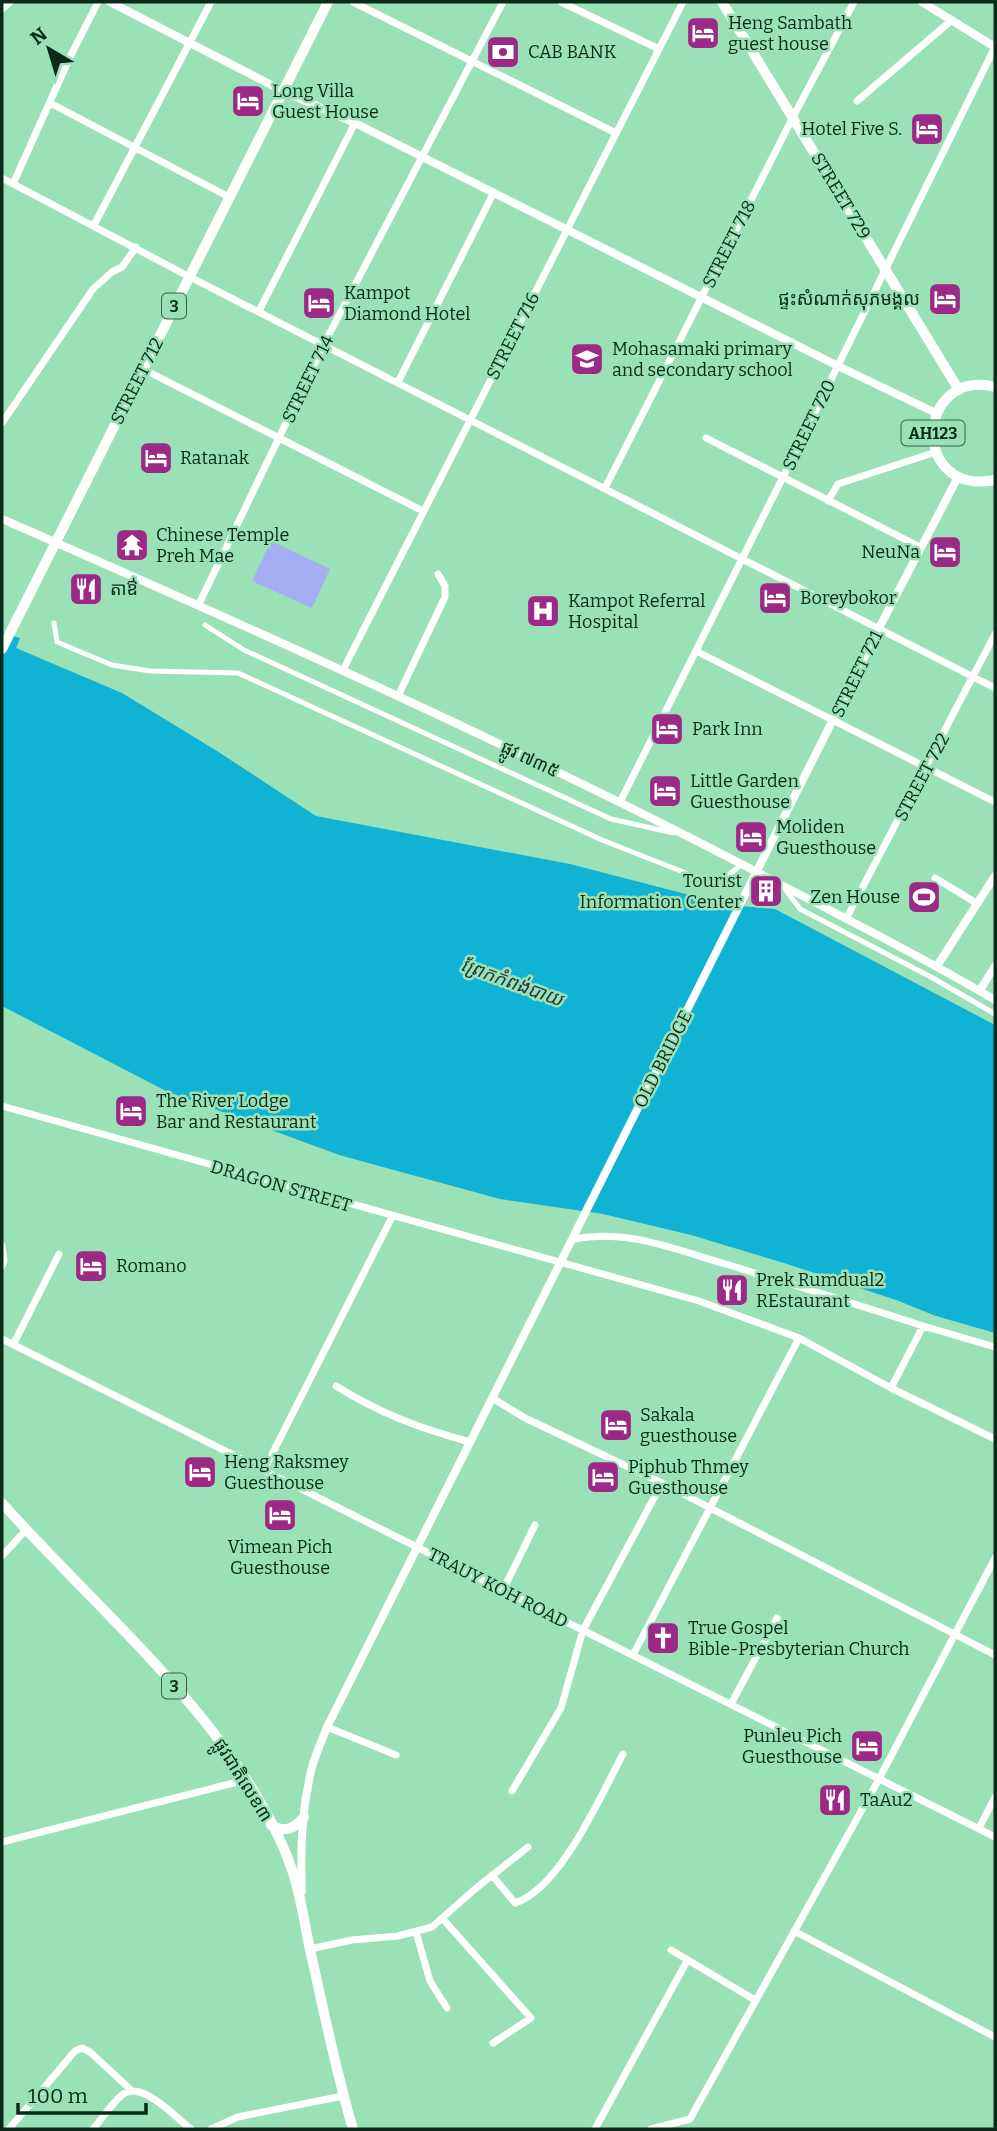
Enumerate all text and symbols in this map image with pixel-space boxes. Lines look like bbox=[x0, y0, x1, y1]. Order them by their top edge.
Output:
place label: Heng Sambath guest house bbox=[728, 12, 852, 55]
north arrow bbox=[14, 14, 84, 84]
hotel icon: Heng Sambath guest house bbox=[684, 14, 722, 52]
text: N bbox=[26, 22, 52, 50]
bank icon: CAB BANK bbox=[484, 33, 522, 71]
place label: CAB BANK bbox=[528, 41, 617, 63]
place label: Long Villa Guest House bbox=[272, 80, 379, 123]
hotel icon: Long Villa Guest House bbox=[229, 82, 267, 120]
hotel icon: Hotel Five S. bbox=[908, 110, 946, 148]
place label: Hotel Five S. bbox=[801, 118, 902, 140]
street label: STREET 729 bbox=[807, 149, 875, 243]
street label: STREET 718 bbox=[698, 197, 760, 291]
hotel icon: ផ្ទះសំណាក់សុភមង្គល bbox=[926, 280, 964, 318]
place label: Kampot Diamond Hotel bbox=[344, 282, 470, 325]
hotel icon: Kampot Diamond Hotel bbox=[300, 284, 338, 322]
place label: ផ្ទះសំណាក់សុភមង្គល bbox=[778, 288, 920, 311]
street label: STREET 716 bbox=[482, 289, 544, 383]
road number: 3 bbox=[162, 294, 186, 318]
street label: STREET 714 bbox=[277, 331, 339, 426]
street label: STREET 712 bbox=[106, 334, 168, 428]
place label: Mohasamaki primary and secondary school bbox=[612, 338, 793, 381]
school or university icon: Mohasamaki primary and secondary school bbox=[568, 340, 606, 378]
street label: STREET 720 bbox=[778, 376, 840, 474]
road number: AH123 bbox=[902, 420, 964, 446]
hotel icon: Ratanak bbox=[137, 439, 175, 477]
place label: Ratanak bbox=[180, 447, 250, 469]
place label: Chinese Temple Preh Mae bbox=[156, 524, 289, 567]
temple icon: Chinese Temple Preh Mae bbox=[113, 526, 151, 564]
hotel icon: NeuNa bbox=[926, 533, 964, 571]
place label: NeuNa bbox=[861, 541, 920, 563]
restaurant icon: តាឳ bbox=[67, 570, 105, 608]
place label: តាឳ bbox=[110, 577, 138, 600]
hotel icon: Boreybokor bbox=[756, 579, 794, 617]
place label: Boreybokor bbox=[800, 587, 897, 609]
place label: Kampot Referral Hospital bbox=[568, 590, 706, 633]
hospital icon: Kampot Referral Hospital bbox=[524, 592, 562, 630]
street label: STREET 721 bbox=[827, 626, 888, 721]
hotel icon: Park Inn bbox=[648, 710, 686, 748]
place label: Park Inn bbox=[692, 718, 763, 740]
street label: STREET 722 bbox=[890, 729, 954, 825]
street label: ផ្លូវ ៧៣៥ bbox=[495, 736, 563, 787]
place label: Little Garden Guesthouse bbox=[690, 770, 799, 813]
hotel icon: Little Garden Guesthouse bbox=[646, 772, 684, 810]
place label: Moliden Guesthouse bbox=[776, 816, 876, 859]
hotel icon: Moliden Guesthouse bbox=[732, 818, 770, 856]
place label: Tourist Information Center bbox=[579, 870, 742, 913]
building icon: Tourist Information Center bbox=[747, 872, 785, 910]
sports icon: Zen House bbox=[905, 878, 943, 916]
place label: Zen House bbox=[810, 886, 900, 908]
water label: ព្រែកកំពង់បាយ bbox=[458, 953, 568, 1012]
street label: OLD BRIDGE bbox=[629, 1007, 697, 1111]
place label: The River Lodge Bar and Restaurant bbox=[156, 1090, 317, 1133]
hotel icon: The River Lodge Bar and Restaurant bbox=[112, 1092, 150, 1130]
street label: DRAGON STREET bbox=[208, 1155, 354, 1217]
hotel icon: Romano bbox=[72, 1247, 110, 1285]
place label: Romano bbox=[116, 1255, 187, 1277]
place label: Prek Rumdual2 REstaurant bbox=[756, 1269, 884, 1312]
restaurant icon: Prek Rumdual2 REstaurant bbox=[713, 1271, 751, 1309]
place label: Sakala guesthouse bbox=[640, 1404, 737, 1447]
hotel icon: Sakala guesthouse bbox=[597, 1406, 635, 1444]
place label: Heng Raksmey Guesthouse bbox=[224, 1451, 349, 1494]
hotel icon: Heng Raksmey Guesthouse bbox=[181, 1453, 219, 1491]
place label: Piphub Thmey Guesthouse bbox=[628, 1456, 749, 1499]
hotel icon: Piphub Thmey Guesthouse bbox=[584, 1458, 622, 1496]
hotel icon: Vimean Pich Guesthouse bbox=[261, 1496, 299, 1534]
place label: Vimean Pich Guesthouse bbox=[228, 1536, 332, 1579]
street label: TRAUY KOH ROAD bbox=[424, 1543, 572, 1633]
place label: True Gospel Bible-Presbyterian Church bbox=[688, 1617, 910, 1660]
church icon: True Gospel Bible-Presbyterian Church bbox=[644, 1619, 682, 1657]
road number: 3 bbox=[162, 1674, 186, 1698]
place label: Punleu Pich Guesthouse bbox=[742, 1725, 842, 1768]
hotel icon: Punleu Pich Guesthouse bbox=[848, 1727, 886, 1765]
street label: ផ្លូវជាតិលេខ៣ bbox=[204, 1734, 277, 1829]
restaurant icon: TaAu2 bbox=[816, 1781, 854, 1819]
place label: TaAu2 bbox=[860, 1789, 913, 1811]
scale bar bbox=[18, 2072, 145, 2116]
text: 100 m bbox=[28, 2083, 88, 2109]

